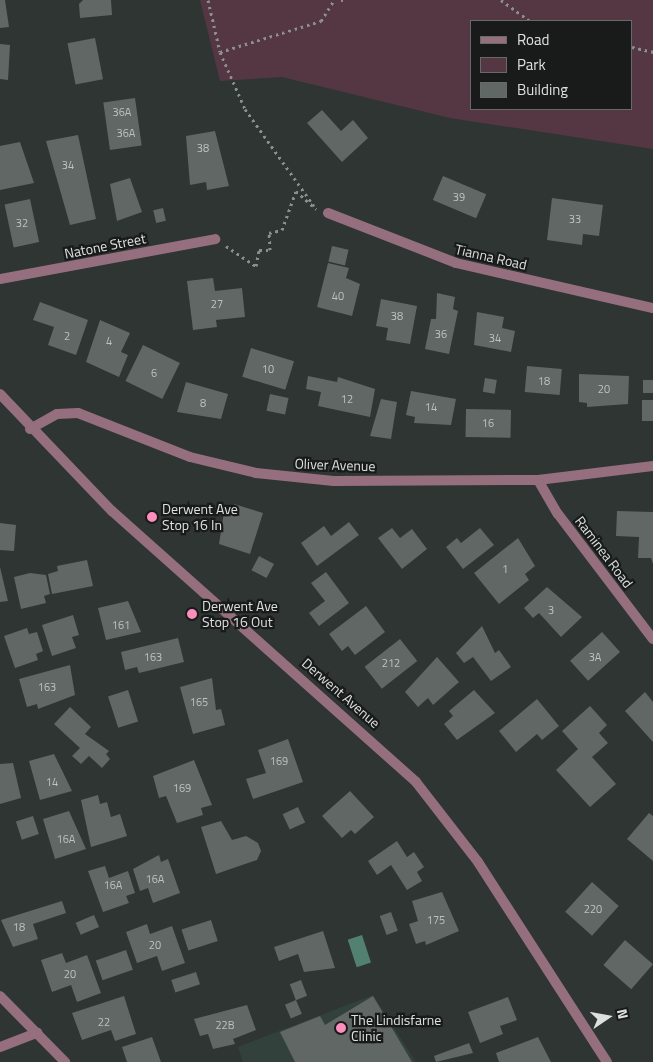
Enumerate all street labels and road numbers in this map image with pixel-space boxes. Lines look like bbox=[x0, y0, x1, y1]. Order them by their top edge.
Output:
street label: Natone Street bbox=[63, 230, 147, 262]
street label: Tianna Road bbox=[454, 241, 528, 273]
street label: Oliver Avenue bbox=[294, 455, 376, 475]
street label: Raminea Road bbox=[572, 513, 636, 591]
street label: Derwent Avenue bbox=[299, 655, 383, 731]

